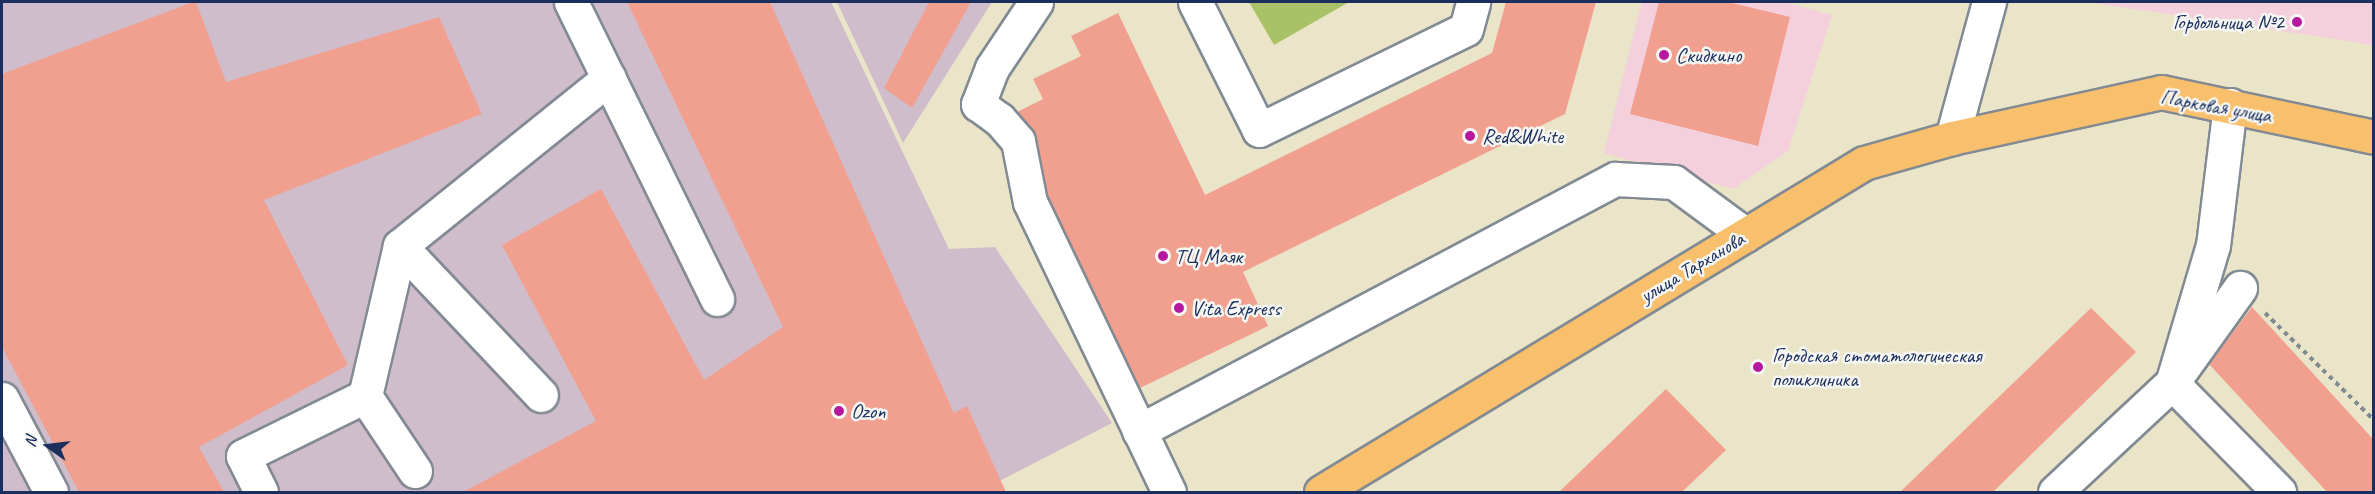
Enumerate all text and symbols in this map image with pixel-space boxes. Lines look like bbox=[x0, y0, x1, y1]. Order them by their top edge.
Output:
place label: Горбольница №2 bbox=[2173, 9, 2284, 35]
marker: Горбольница №2 bbox=[2288, 13, 2306, 31]
place label: Скидкино bbox=[1676, 42, 1741, 68]
marker: Скидкино bbox=[1657, 48, 1671, 62]
street label: Парковая улица bbox=[2158, 84, 2274, 128]
place label: Red&White bbox=[1482, 123, 1563, 149]
marker: Red&White bbox=[1463, 129, 1477, 143]
street label: улица Тарханова bbox=[1635, 226, 1749, 308]
place label: ТЦ Маяк bbox=[1175, 243, 1242, 269]
marker: ТЦ Маяк bbox=[1156, 249, 1170, 263]
place label: Vita Express bbox=[1191, 295, 1281, 321]
marker: Vita Express bbox=[1172, 301, 1186, 315]
place label: Городская стоматологическая поликлиника bbox=[1772, 342, 1980, 392]
marker: Городская стоматологическая поликлиника bbox=[1749, 358, 1767, 376]
place label: Ozon bbox=[851, 398, 886, 424]
marker: Ozon bbox=[832, 404, 846, 418]
north arrow bbox=[18, 416, 78, 476]
text: N bbox=[20, 434, 41, 449]

